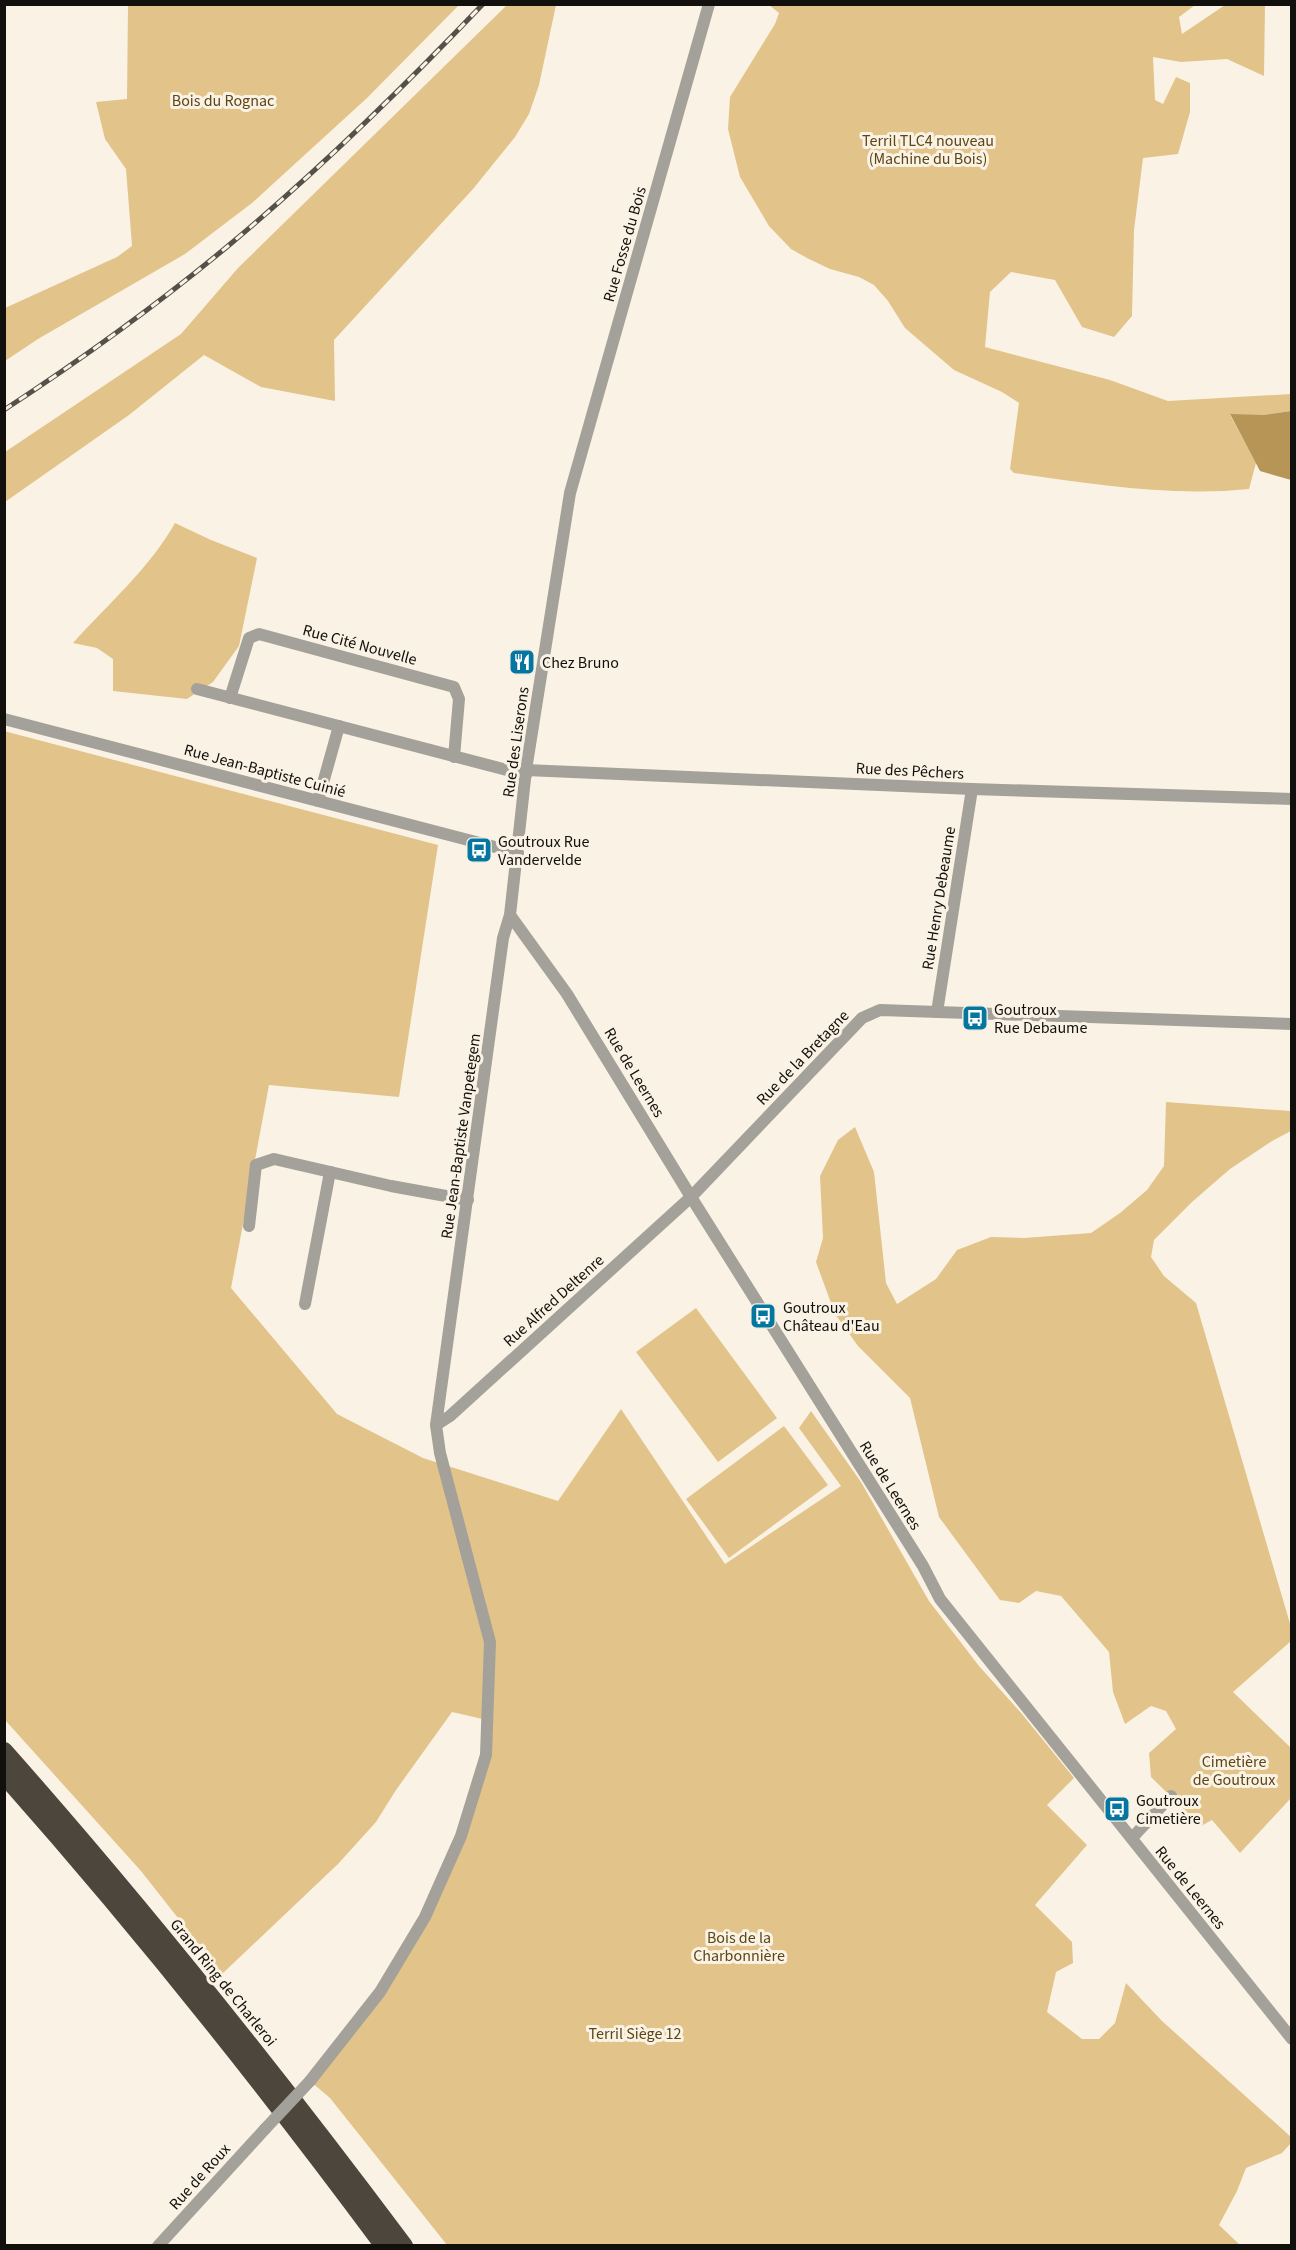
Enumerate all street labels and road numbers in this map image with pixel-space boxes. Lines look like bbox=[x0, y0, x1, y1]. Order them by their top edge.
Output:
street label: Rue Fosse du Bois bbox=[598, 184, 652, 305]
street label: Rue Cité Nouvelle bbox=[300, 619, 419, 671]
street label: Rue des Liserons bbox=[497, 685, 535, 799]
street label: Rue Jean-Baptiste Cuinié bbox=[181, 739, 348, 803]
street label: Rue des Pêchers bbox=[855, 757, 965, 785]
street label: Rue Henry Debeaume bbox=[917, 825, 961, 971]
street label: Rue de la Bretagne bbox=[751, 1005, 854, 1110]
street label: Rue de Leernes bbox=[599, 1023, 670, 1122]
street label: Rue Jean-Baptiste Vanpetegem bbox=[436, 1032, 486, 1240]
street label: Rue Alfred Deltenre bbox=[498, 1249, 609, 1352]
street label: Rue de Leernes bbox=[854, 1437, 926, 1535]
street label: Rue de Leernes bbox=[1150, 1841, 1231, 1934]
street label: Grand Ring de Charleroi bbox=[165, 1914, 282, 2051]
street label: Rue de Roux bbox=[164, 2139, 235, 2215]

